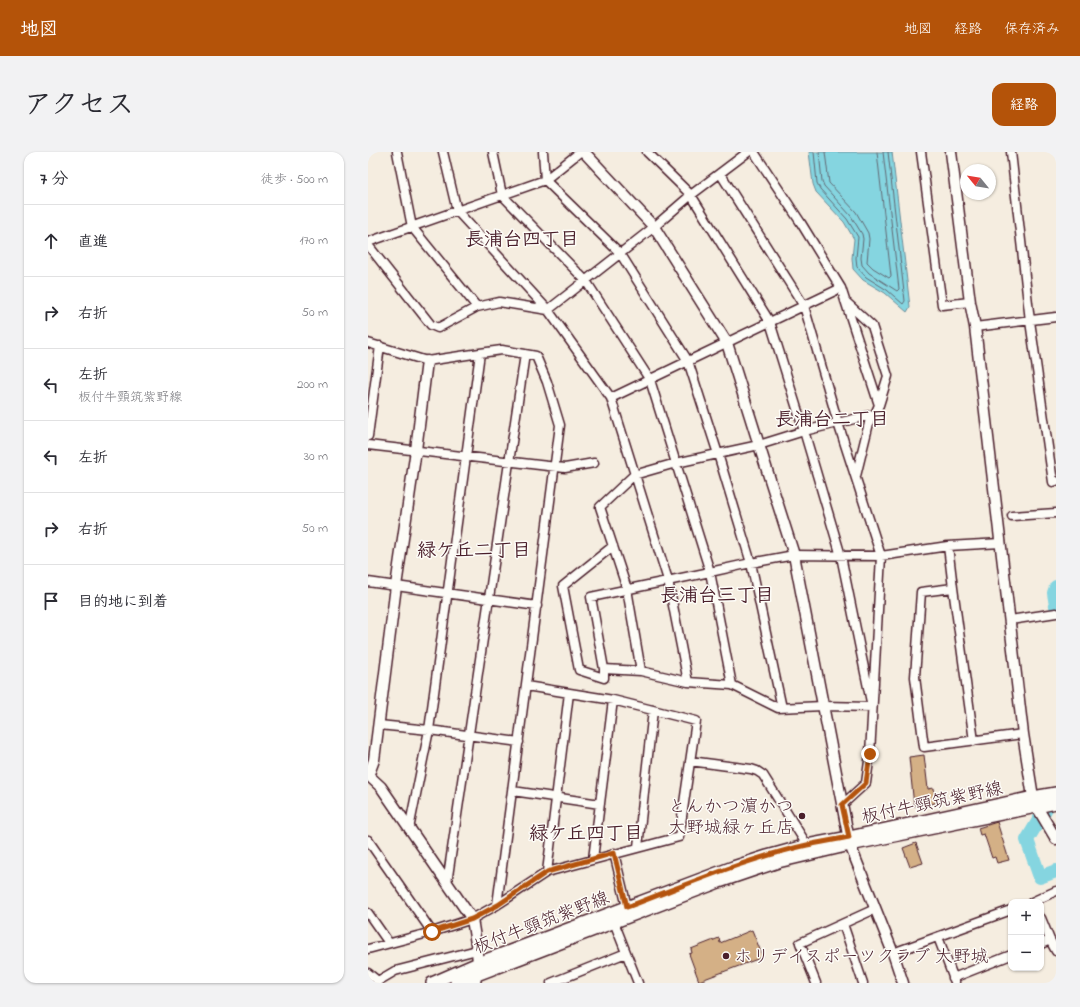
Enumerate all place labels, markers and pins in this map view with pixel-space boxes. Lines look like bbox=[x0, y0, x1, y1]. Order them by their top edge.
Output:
place label: とんかつ濵かつ 大野城緑ヶ丘店 bbox=[668, 795, 794, 842]
marker: とんかつ濵かつ 大野城緑ヶ丘店 bbox=[797, 811, 807, 821]
place label: ホリデイスポーツクラブ 大野城 bbox=[734, 945, 989, 971]
marker: ホリデイスポーツクラブ 大野城 bbox=[721, 951, 731, 961]

